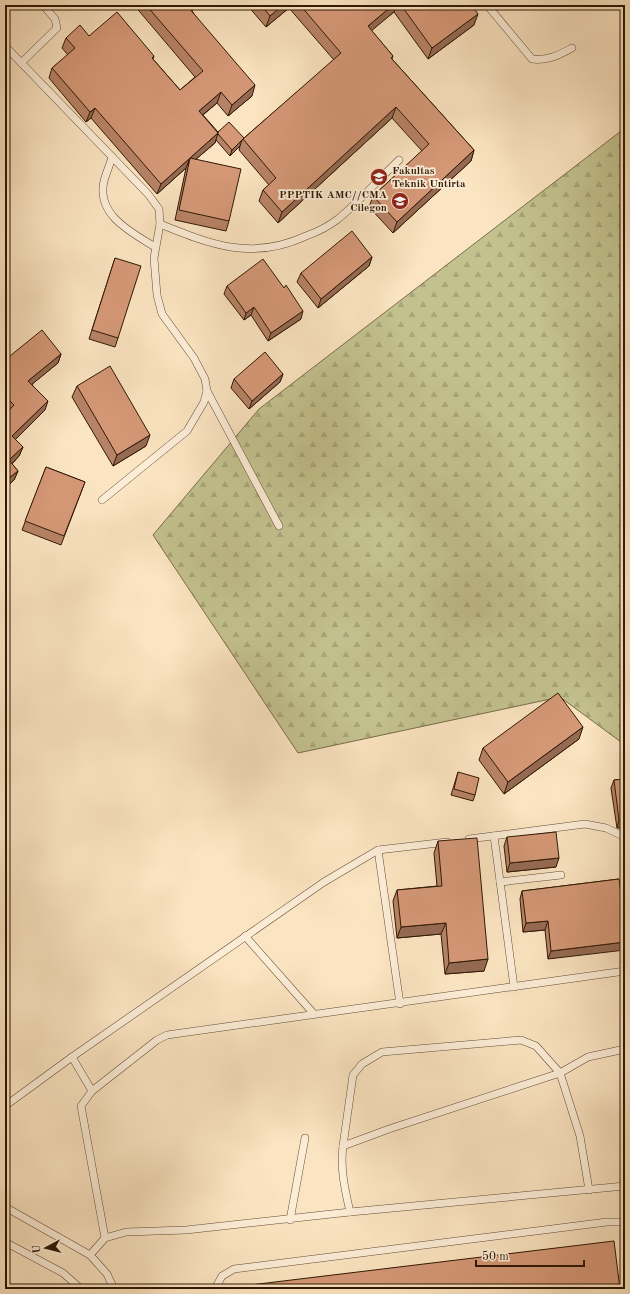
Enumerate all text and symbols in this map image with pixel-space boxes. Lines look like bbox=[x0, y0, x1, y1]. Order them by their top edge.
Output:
place label: Fakultas Teknik Untirta bbox=[392, 166, 466, 190]
school or university icon: Fakultas Teknik Untirta bbox=[369, 167, 389, 187]
place label: PPPTIK AMC//CMA Cilegon bbox=[279, 190, 388, 214]
school or university icon: PPPTIK AMC//CMA Cilegon bbox=[390, 191, 410, 211]
north arrow bbox=[26, 1228, 66, 1268]
scale bar bbox=[476, 1242, 584, 1268]
text: U bbox=[32, 1244, 44, 1254]
text: 50 m bbox=[482, 1250, 509, 1263]

